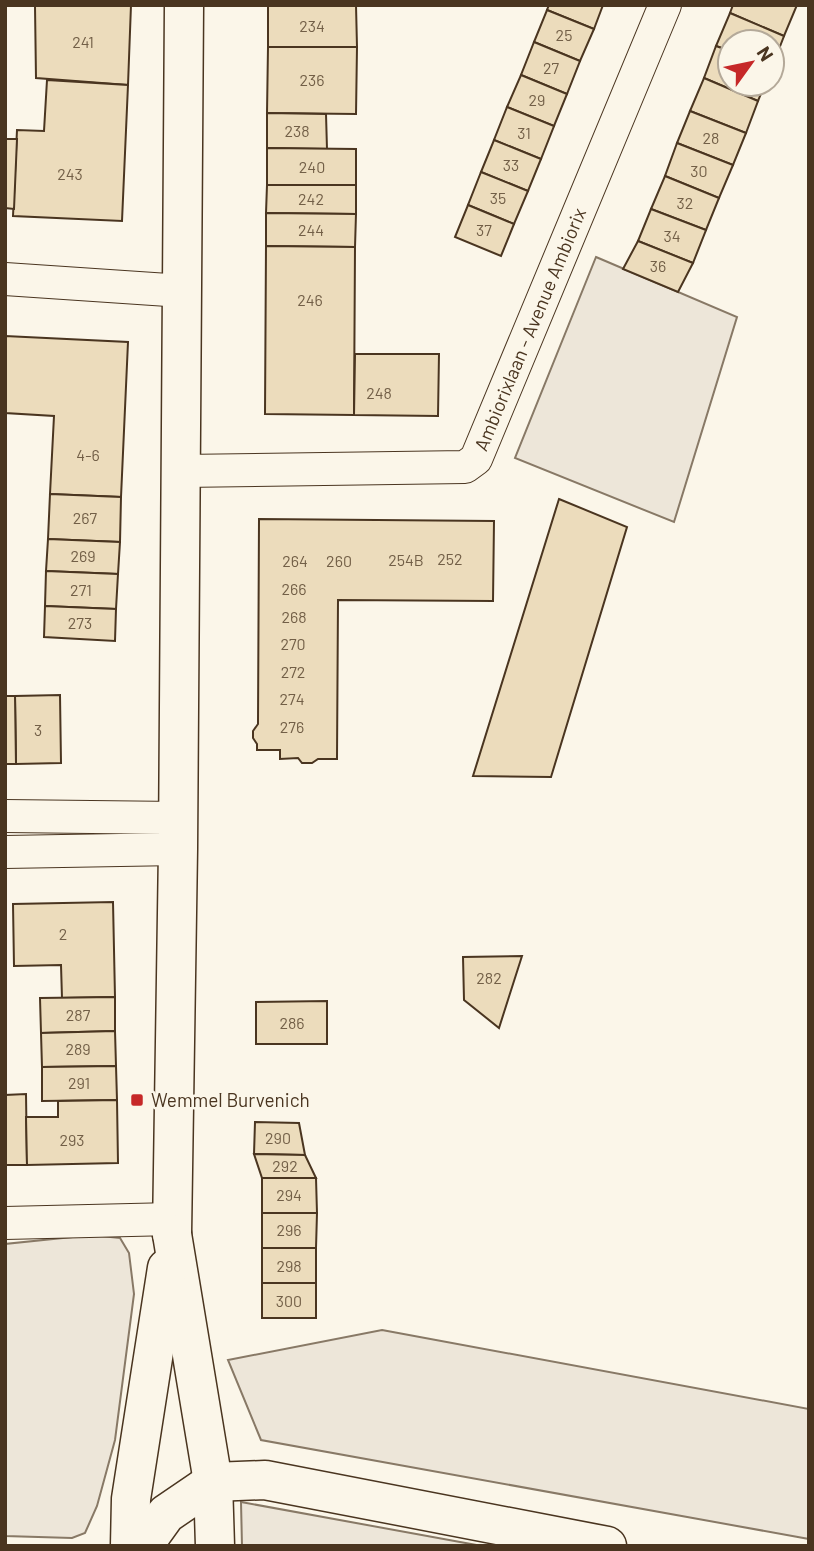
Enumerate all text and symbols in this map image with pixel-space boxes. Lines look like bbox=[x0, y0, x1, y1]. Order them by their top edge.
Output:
house number: 234 bbox=[299, 16, 325, 35]
house number: 25 bbox=[556, 25, 572, 44]
north arrow bbox=[716, 28, 786, 98]
house number: 241 bbox=[72, 32, 94, 51]
text: N bbox=[753, 42, 779, 65]
house number: 27 bbox=[543, 58, 559, 77]
house number: 236 bbox=[300, 70, 324, 89]
house number: 29 bbox=[529, 90, 545, 109]
house number: 238 bbox=[284, 121, 310, 140]
house number: 31 bbox=[517, 123, 531, 142]
house number: 28 bbox=[703, 128, 719, 147]
house number: 33 bbox=[503, 155, 519, 174]
house number: 240 bbox=[299, 157, 325, 176]
house number: 30 bbox=[690, 161, 708, 180]
house number: 243 bbox=[57, 164, 83, 183]
house number: 35 bbox=[490, 188, 506, 207]
house number: 242 bbox=[298, 189, 324, 208]
house number: 32 bbox=[677, 193, 693, 212]
street label: Ambiorixlaan - Avenue Ambiorix bbox=[469, 204, 590, 454]
house number: 244 bbox=[298, 220, 324, 239]
house number: 37 bbox=[476, 220, 492, 239]
house number: 34 bbox=[663, 226, 681, 245]
house number: 36 bbox=[650, 256, 666, 275]
house number: 246 bbox=[297, 290, 323, 309]
house number: 248 bbox=[366, 383, 392, 402]
house number: 4-6 bbox=[76, 445, 100, 464]
house number: 267 bbox=[73, 508, 98, 527]
house number: 269 bbox=[70, 546, 96, 565]
house number: 252 bbox=[437, 549, 463, 568]
house number: 254B bbox=[388, 550, 424, 569]
house number: 264 bbox=[282, 551, 308, 570]
house number: 260 bbox=[326, 551, 352, 570]
house number: 266 bbox=[281, 579, 307, 598]
house number: 271 bbox=[70, 580, 92, 599]
house number: 268 bbox=[281, 607, 307, 626]
house number: 273 bbox=[68, 613, 92, 632]
house number: 270 bbox=[280, 634, 306, 653]
house number: 272 bbox=[281, 662, 305, 681]
house number: 274 bbox=[280, 689, 304, 708]
house number: 276 bbox=[280, 717, 304, 736]
house number: 3 bbox=[34, 720, 42, 739]
house number: 2 bbox=[59, 924, 67, 943]
house number: 282 bbox=[476, 968, 502, 987]
house number: 287 bbox=[66, 1005, 91, 1024]
house number: 286 bbox=[279, 1013, 305, 1032]
house number: 289 bbox=[65, 1039, 91, 1058]
house number: 291 bbox=[68, 1073, 90, 1092]
place label: Wemmel Burvenich bbox=[151, 1088, 310, 1111]
marker: Wemmel Burvenich bbox=[129, 1092, 145, 1108]
house number: 290 bbox=[265, 1128, 291, 1147]
house number: 293 bbox=[59, 1130, 85, 1149]
house number: 292 bbox=[272, 1156, 298, 1175]
house number: 294 bbox=[276, 1185, 302, 1204]
house number: 296 bbox=[276, 1220, 302, 1239]
house number: 298 bbox=[276, 1256, 302, 1275]
house number: 300 bbox=[276, 1291, 302, 1310]

